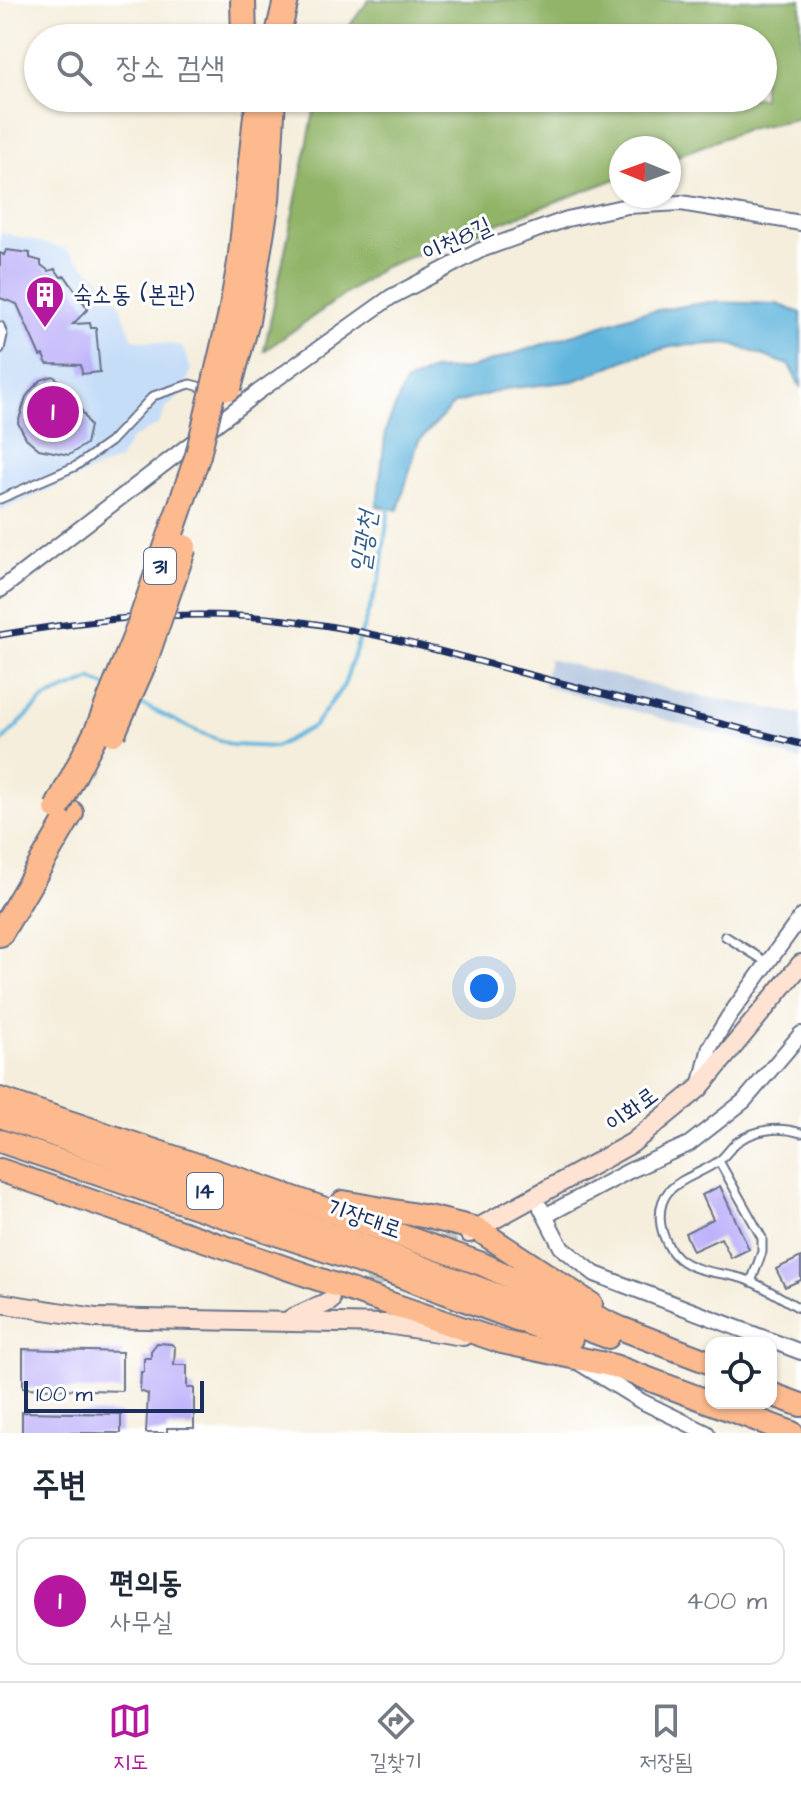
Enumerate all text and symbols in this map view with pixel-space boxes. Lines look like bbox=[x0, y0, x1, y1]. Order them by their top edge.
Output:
search box bbox=[24, 24, 777, 112]
icon: search bbox=[52, 46, 96, 90]
text: 장소 검색 bbox=[116, 47, 225, 89]
north arrow bbox=[609, 136, 681, 208]
street label: 이천8길 bbox=[417, 209, 497, 271]
building icon: 숙소동 (본관) bbox=[24, 274, 66, 329]
place label: 숙소동 (본관) bbox=[73, 278, 195, 312]
pin: 1 bbox=[27, 382, 79, 442]
water label: 일광천 bbox=[342, 505, 387, 576]
road number: 31 bbox=[144, 548, 176, 584]
your location bbox=[464, 968, 504, 1008]
street label: 이화로 bbox=[599, 1079, 665, 1141]
road number: 14 bbox=[187, 1173, 223, 1209]
street label: 기장대로 bbox=[322, 1190, 406, 1248]
map controls bbox=[705, 1337, 777, 1409]
button: locate bbox=[705, 1337, 777, 1409]
scale bar bbox=[24, 1377, 204, 1413]
text: 100 m bbox=[36, 1379, 93, 1410]
text: 주변 bbox=[32, 1461, 87, 1509]
text: 편의동 bbox=[110, 1562, 182, 1604]
text: 1 bbox=[58, 1583, 62, 1619]
text: 400 m bbox=[686, 1583, 767, 1619]
text: 사무실 bbox=[110, 1604, 173, 1640]
tab: 지도 bbox=[108, 1699, 152, 1778]
tab: 길찾기 bbox=[369, 1699, 422, 1778]
tab: 저장됨 bbox=[639, 1699, 693, 1778]

